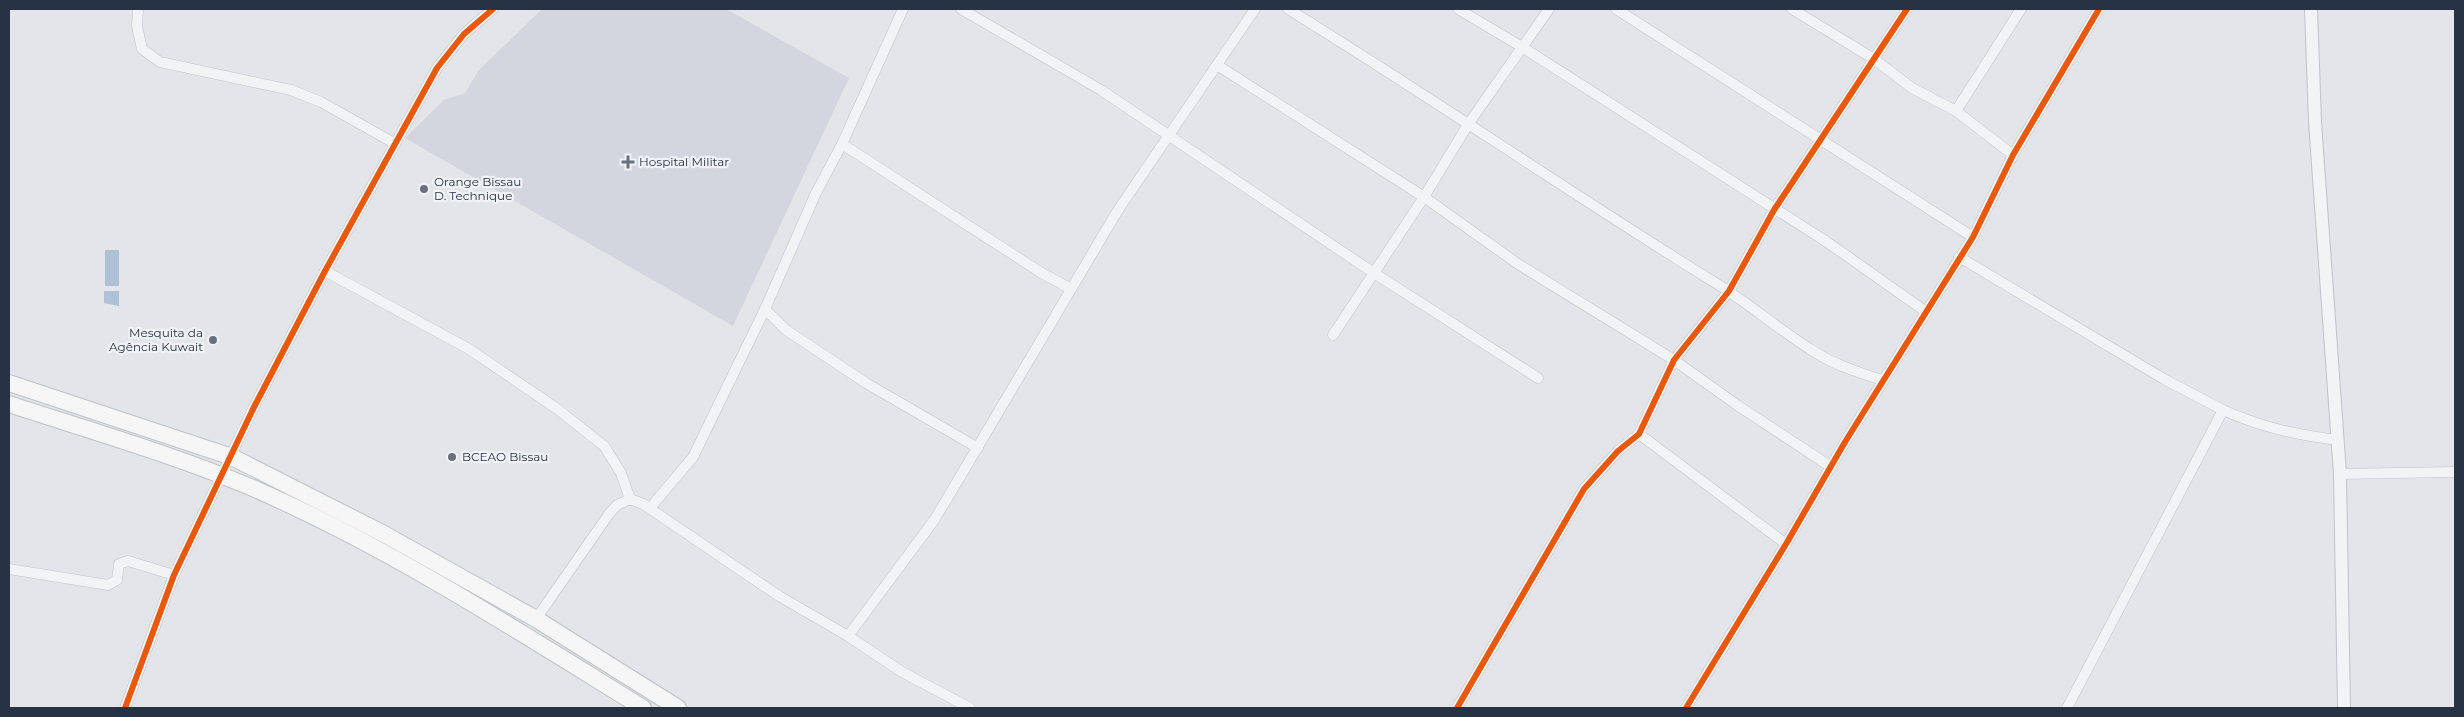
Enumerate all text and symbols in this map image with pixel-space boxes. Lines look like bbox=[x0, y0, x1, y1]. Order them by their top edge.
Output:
place label: Hospital Militar bbox=[639, 154, 729, 169]
marker: Hospital Militar bbox=[621, 155, 635, 169]
place label: Orange Bissau D. Technique bbox=[434, 174, 521, 203]
marker: Orange Bissau D. Technique bbox=[418, 183, 430, 195]
place label: Mesquita da Agência Kuwait bbox=[109, 325, 203, 354]
marker: Mesquita da Agência Kuwait bbox=[207, 334, 219, 346]
place label: BCEAO Bissau bbox=[462, 449, 548, 464]
marker: BCEAO Bissau bbox=[446, 451, 458, 463]

